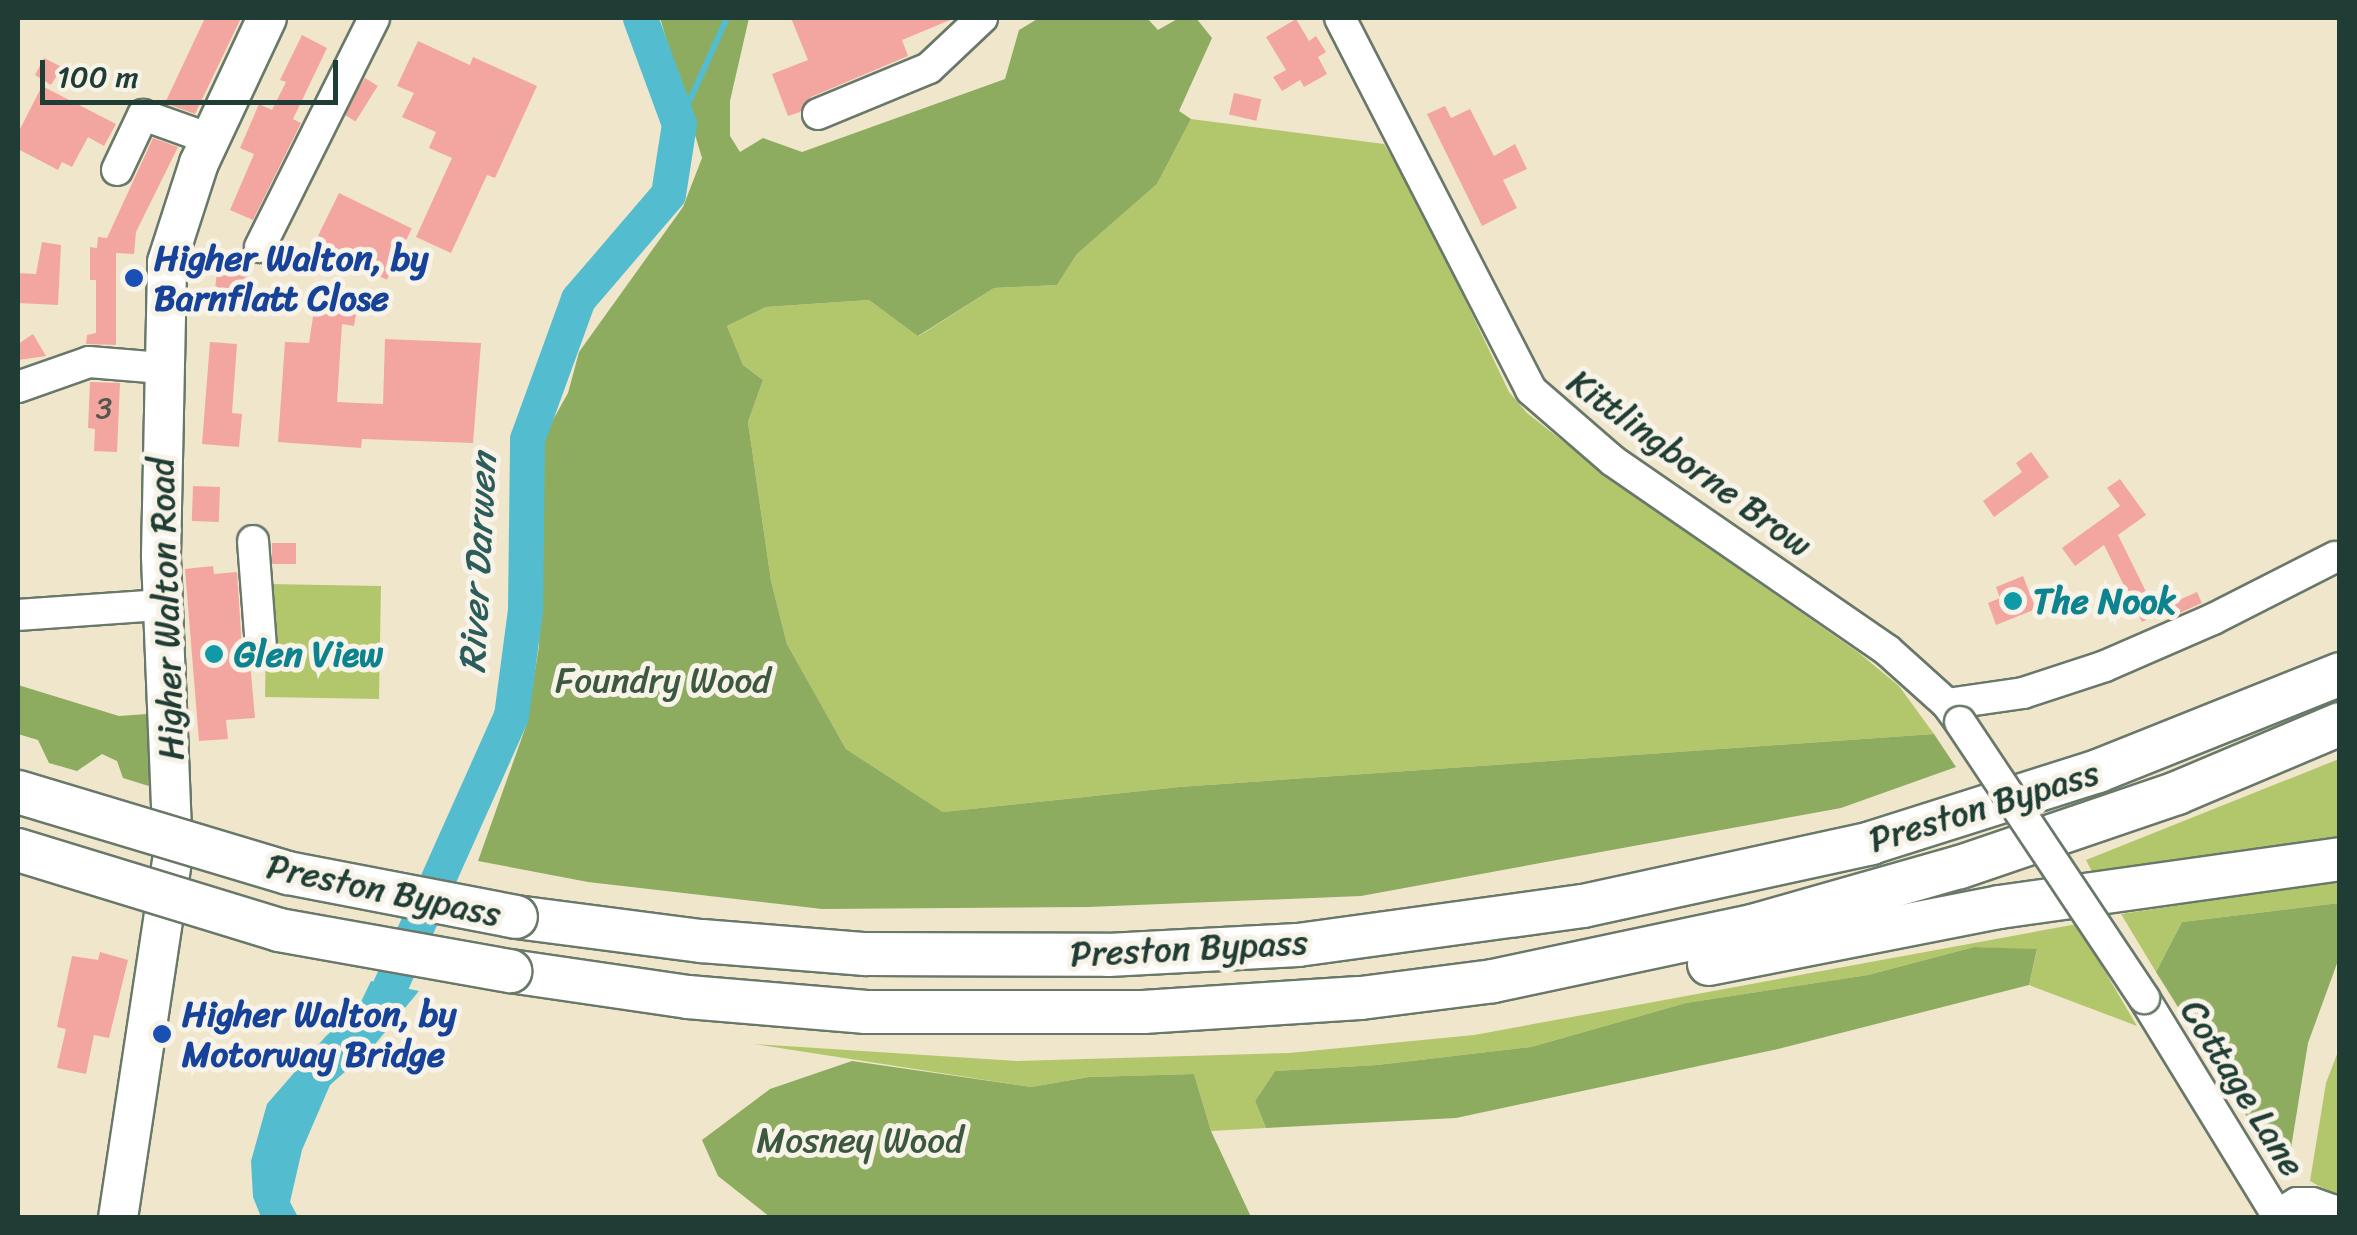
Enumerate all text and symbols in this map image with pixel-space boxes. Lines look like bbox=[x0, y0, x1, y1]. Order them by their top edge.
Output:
scale bar bbox=[45, 40, 342, 102]
text: 100 m bbox=[57, 50, 139, 104]
place label: Higher Walton, by Barnflatt Close bbox=[154, 237, 428, 319]
marker: Higher Walton, by Barnflatt Close bbox=[123, 267, 145, 289]
street label: Kittlingborne Brow bbox=[1560, 360, 1820, 566]
house number: 3 bbox=[96, 390, 112, 426]
water label: River Darwen bbox=[449, 452, 507, 674]
street label: Higher Walton Road bbox=[140, 457, 192, 761]
place label: The Nook bbox=[2033, 580, 2176, 622]
marker: The Nook bbox=[2002, 590, 2024, 612]
place label: Glen View bbox=[234, 633, 384, 675]
marker: Glen View bbox=[203, 643, 225, 665]
park label: Foundry Wood bbox=[555, 659, 771, 701]
street label: Preston Bypass bbox=[1865, 751, 2103, 861]
street label: Preston Bypass bbox=[264, 845, 504, 935]
street label: Preston Bypass bbox=[1070, 921, 1308, 975]
street label: Cottage Lane bbox=[2172, 992, 2314, 1184]
place label: Higher Walton, by Motorway Bridge bbox=[182, 993, 456, 1075]
marker: Higher Walton, by Motorway Bridge bbox=[151, 1023, 173, 1045]
park label: Mosney Wood bbox=[756, 1119, 964, 1161]

